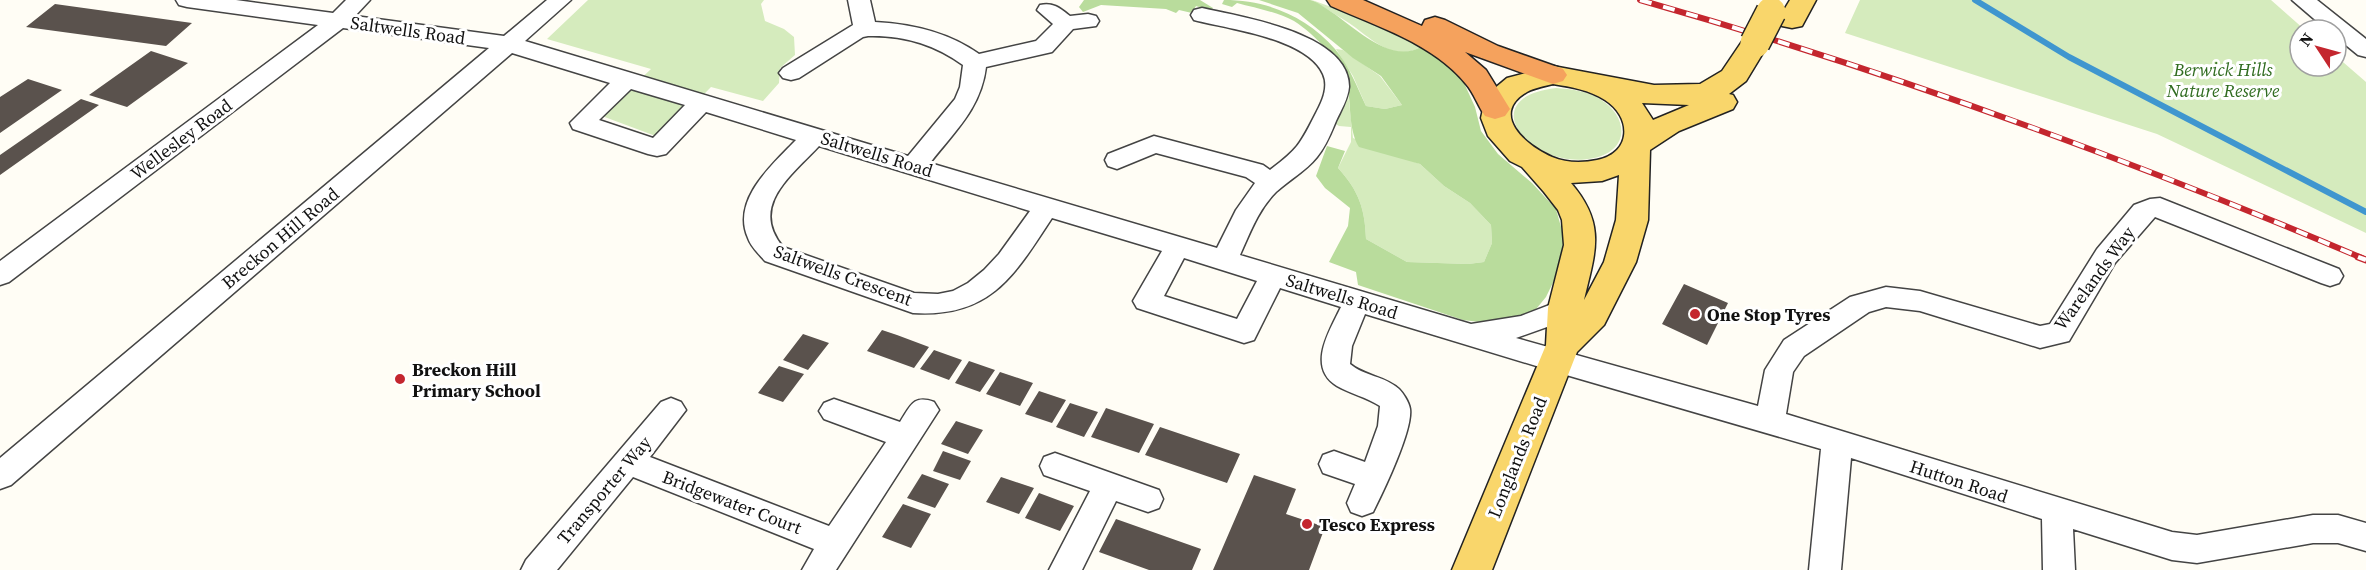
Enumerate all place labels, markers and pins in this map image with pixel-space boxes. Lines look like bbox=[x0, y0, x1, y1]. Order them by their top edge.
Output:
place label: One Stop Tyres bbox=[1707, 302, 1830, 327]
marker: One Stop Tyres bbox=[1688, 307, 1702, 321]
place label: Breckon Hill Primary School bbox=[412, 357, 541, 403]
marker: Breckon Hill Primary School bbox=[393, 372, 407, 386]
place label: Tesco Express bbox=[1319, 512, 1435, 537]
marker: Tesco Express bbox=[1300, 517, 1314, 531]

